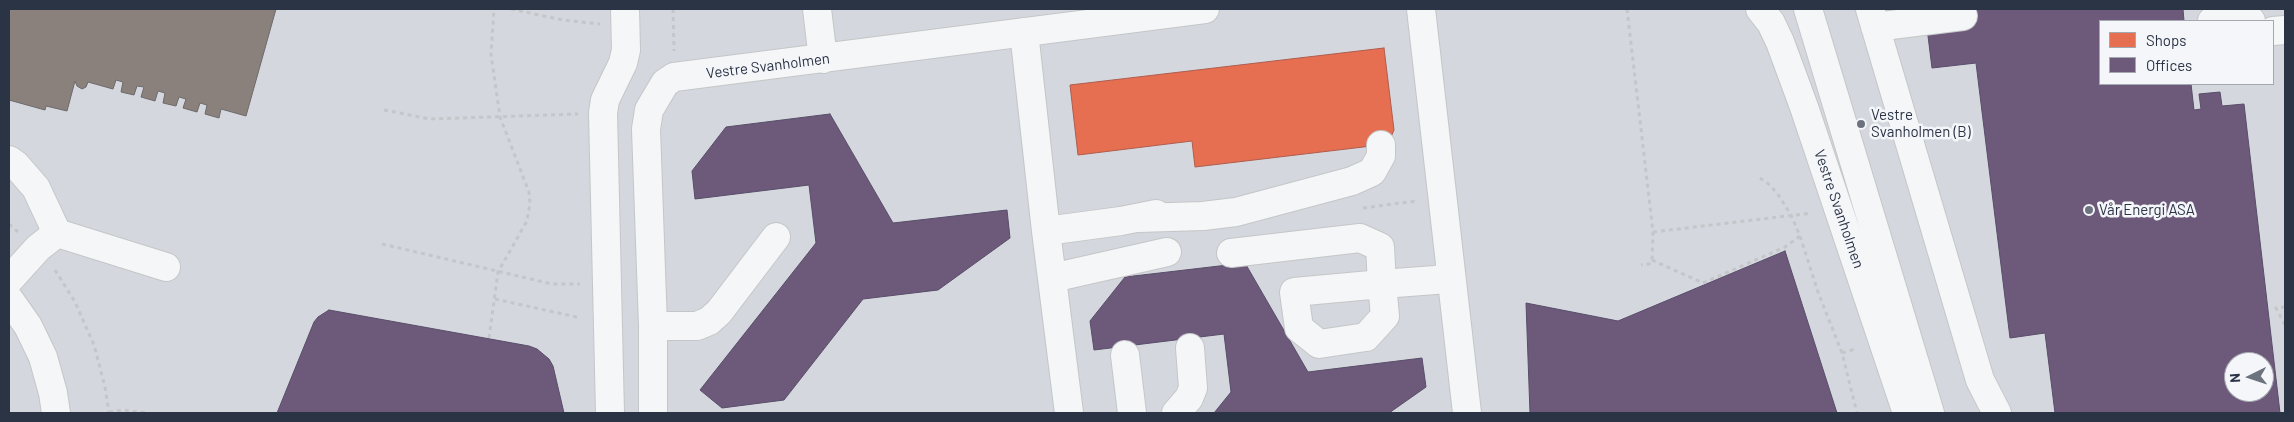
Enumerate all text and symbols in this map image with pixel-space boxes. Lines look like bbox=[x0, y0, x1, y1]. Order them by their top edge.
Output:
legend bbox=[2099, 20, 2274, 85]
text: Shops bbox=[2146, 31, 2186, 49]
street label: Vestre Svanholmen bbox=[705, 49, 831, 83]
text: Offices bbox=[2146, 56, 2192, 74]
place label: Vestre Svanholmen (B) bbox=[1871, 106, 1971, 141]
marker: Vestre Svanholmen (B) bbox=[1855, 118, 1867, 130]
street label: Vestre Svanholmen bbox=[1810, 147, 1868, 271]
place label: Vår Energi ASA bbox=[2099, 201, 2195, 219]
marker: Vår Energi ASA bbox=[2083, 204, 2095, 216]
north arrow bbox=[2224, 352, 2274, 402]
text: N bbox=[2226, 373, 2243, 383]

